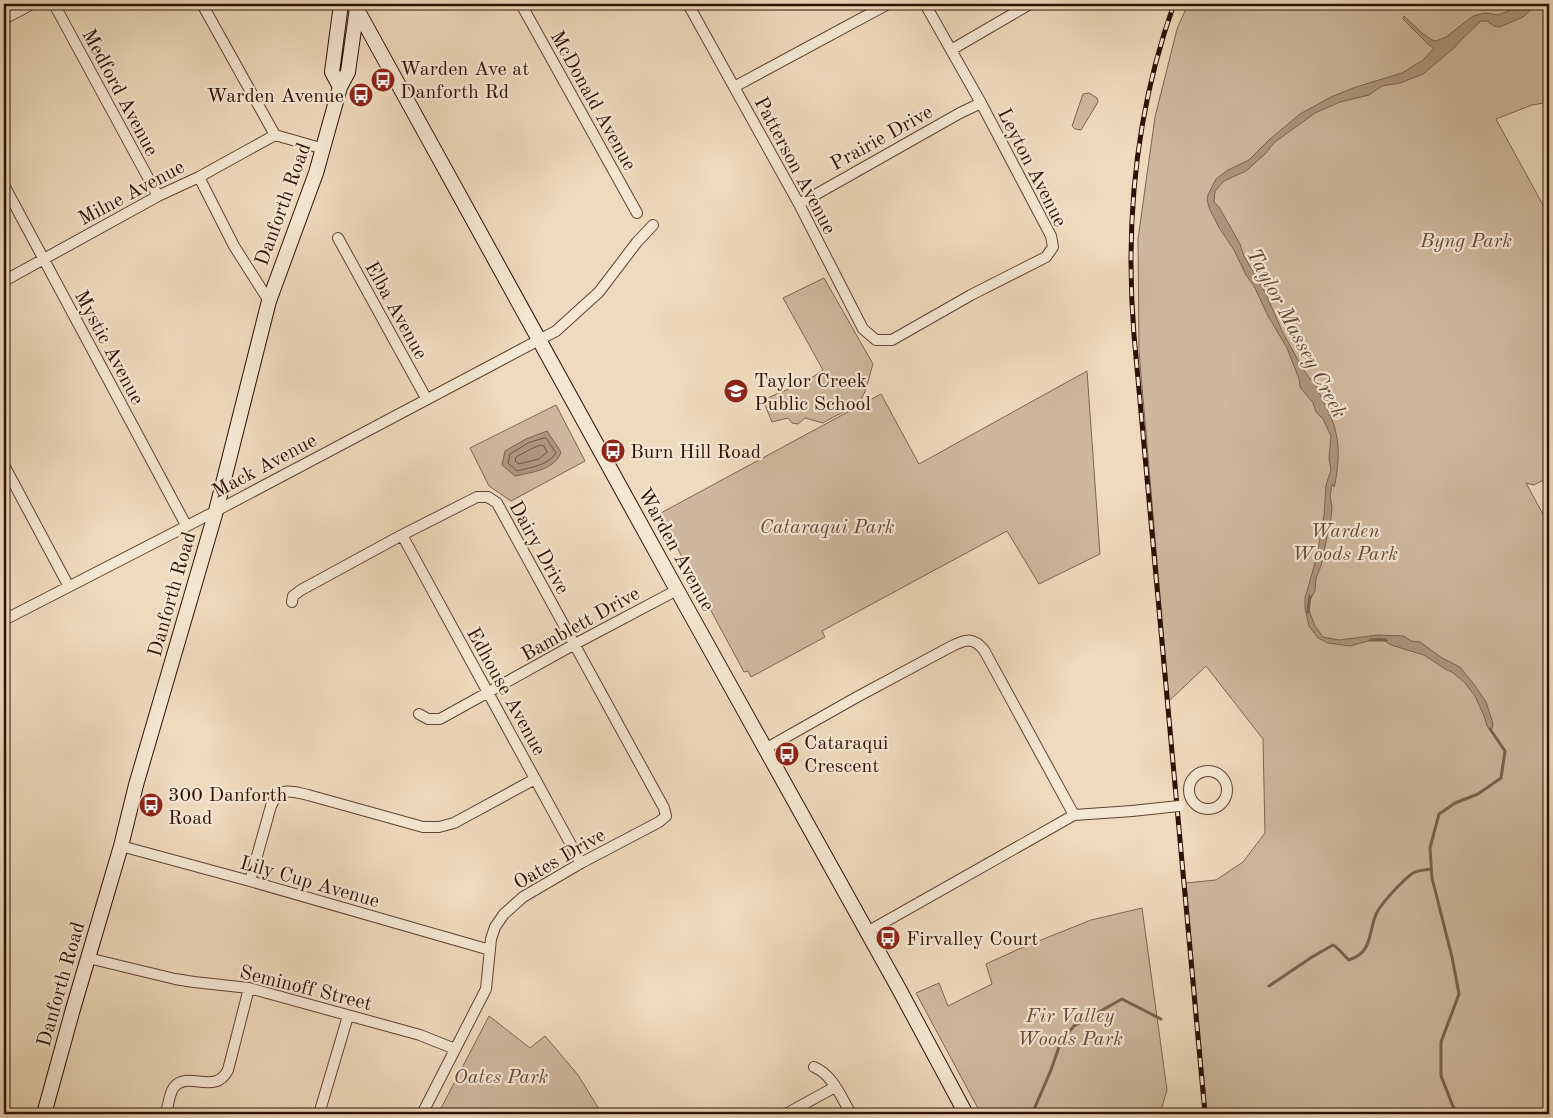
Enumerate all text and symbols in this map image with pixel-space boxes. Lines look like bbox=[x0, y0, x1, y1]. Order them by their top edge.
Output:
street label: Medford Avenue bbox=[77, 26, 161, 160]
street label: McDonald Avenue bbox=[546, 28, 639, 174]
place label: Warden Ave at Danforth Rd bbox=[400, 60, 529, 103]
bus stop icon: Warden Ave at Danforth Rd bbox=[370, 67, 396, 93]
bus stop icon: Warden Avenue bbox=[348, 82, 374, 108]
place label: Warden Avenue bbox=[207, 87, 344, 107]
street label: Patterson Avenue bbox=[750, 94, 839, 238]
street label: Prairie Drive bbox=[827, 102, 936, 175]
street label: Leyton Avenue bbox=[993, 105, 1070, 230]
street label: Danforth Road bbox=[252, 141, 315, 269]
street label: Milne Avenue bbox=[76, 158, 188, 230]
park label: Byng Park bbox=[1419, 232, 1512, 252]
water label: Taylor Massey Creek bbox=[1242, 245, 1349, 422]
street label: Elba Avenue bbox=[360, 259, 430, 363]
street label: Mystic Avenue bbox=[70, 287, 147, 408]
place label: Taylor Creek Public School bbox=[754, 372, 871, 415]
school or university icon: Taylor Creek Public School bbox=[723, 378, 749, 404]
street label: Mack Avenue bbox=[210, 431, 320, 503]
bus stop icon: Burn Hill Road bbox=[600, 438, 626, 464]
place label: Burn Hill Road bbox=[630, 443, 761, 463]
street label: Warden Avenue bbox=[633, 485, 717, 615]
street label: Dairy Drive bbox=[504, 498, 572, 598]
park label: Cataraqui Park bbox=[759, 518, 895, 538]
park label: Warden Woods Park bbox=[1292, 522, 1398, 565]
street label: Danforth Road bbox=[146, 530, 200, 659]
street label: Bamblett Drive bbox=[518, 584, 644, 666]
street label: Edhouse Avenue bbox=[462, 625, 549, 759]
place label: Cataraqui Crescent bbox=[804, 734, 888, 777]
bus stop icon: Cataraqui Crescent bbox=[774, 741, 800, 767]
place label: 300 Danforth Road bbox=[168, 786, 287, 829]
bus stop icon: 300 Danforth Road bbox=[138, 792, 164, 818]
street label: Oates Drive bbox=[511, 825, 609, 894]
street label: Lily Cup Avenue bbox=[237, 853, 381, 912]
street label: Danforth Road bbox=[35, 920, 89, 1049]
bus stop icon: Firvalley Court bbox=[875, 925, 901, 951]
place label: Firvalley Court bbox=[906, 930, 1038, 950]
street label: Seminoff Street bbox=[237, 963, 374, 1015]
park label: Fir Valley Woods Park bbox=[1017, 1007, 1123, 1050]
park label: Oates Park bbox=[454, 1068, 549, 1088]

